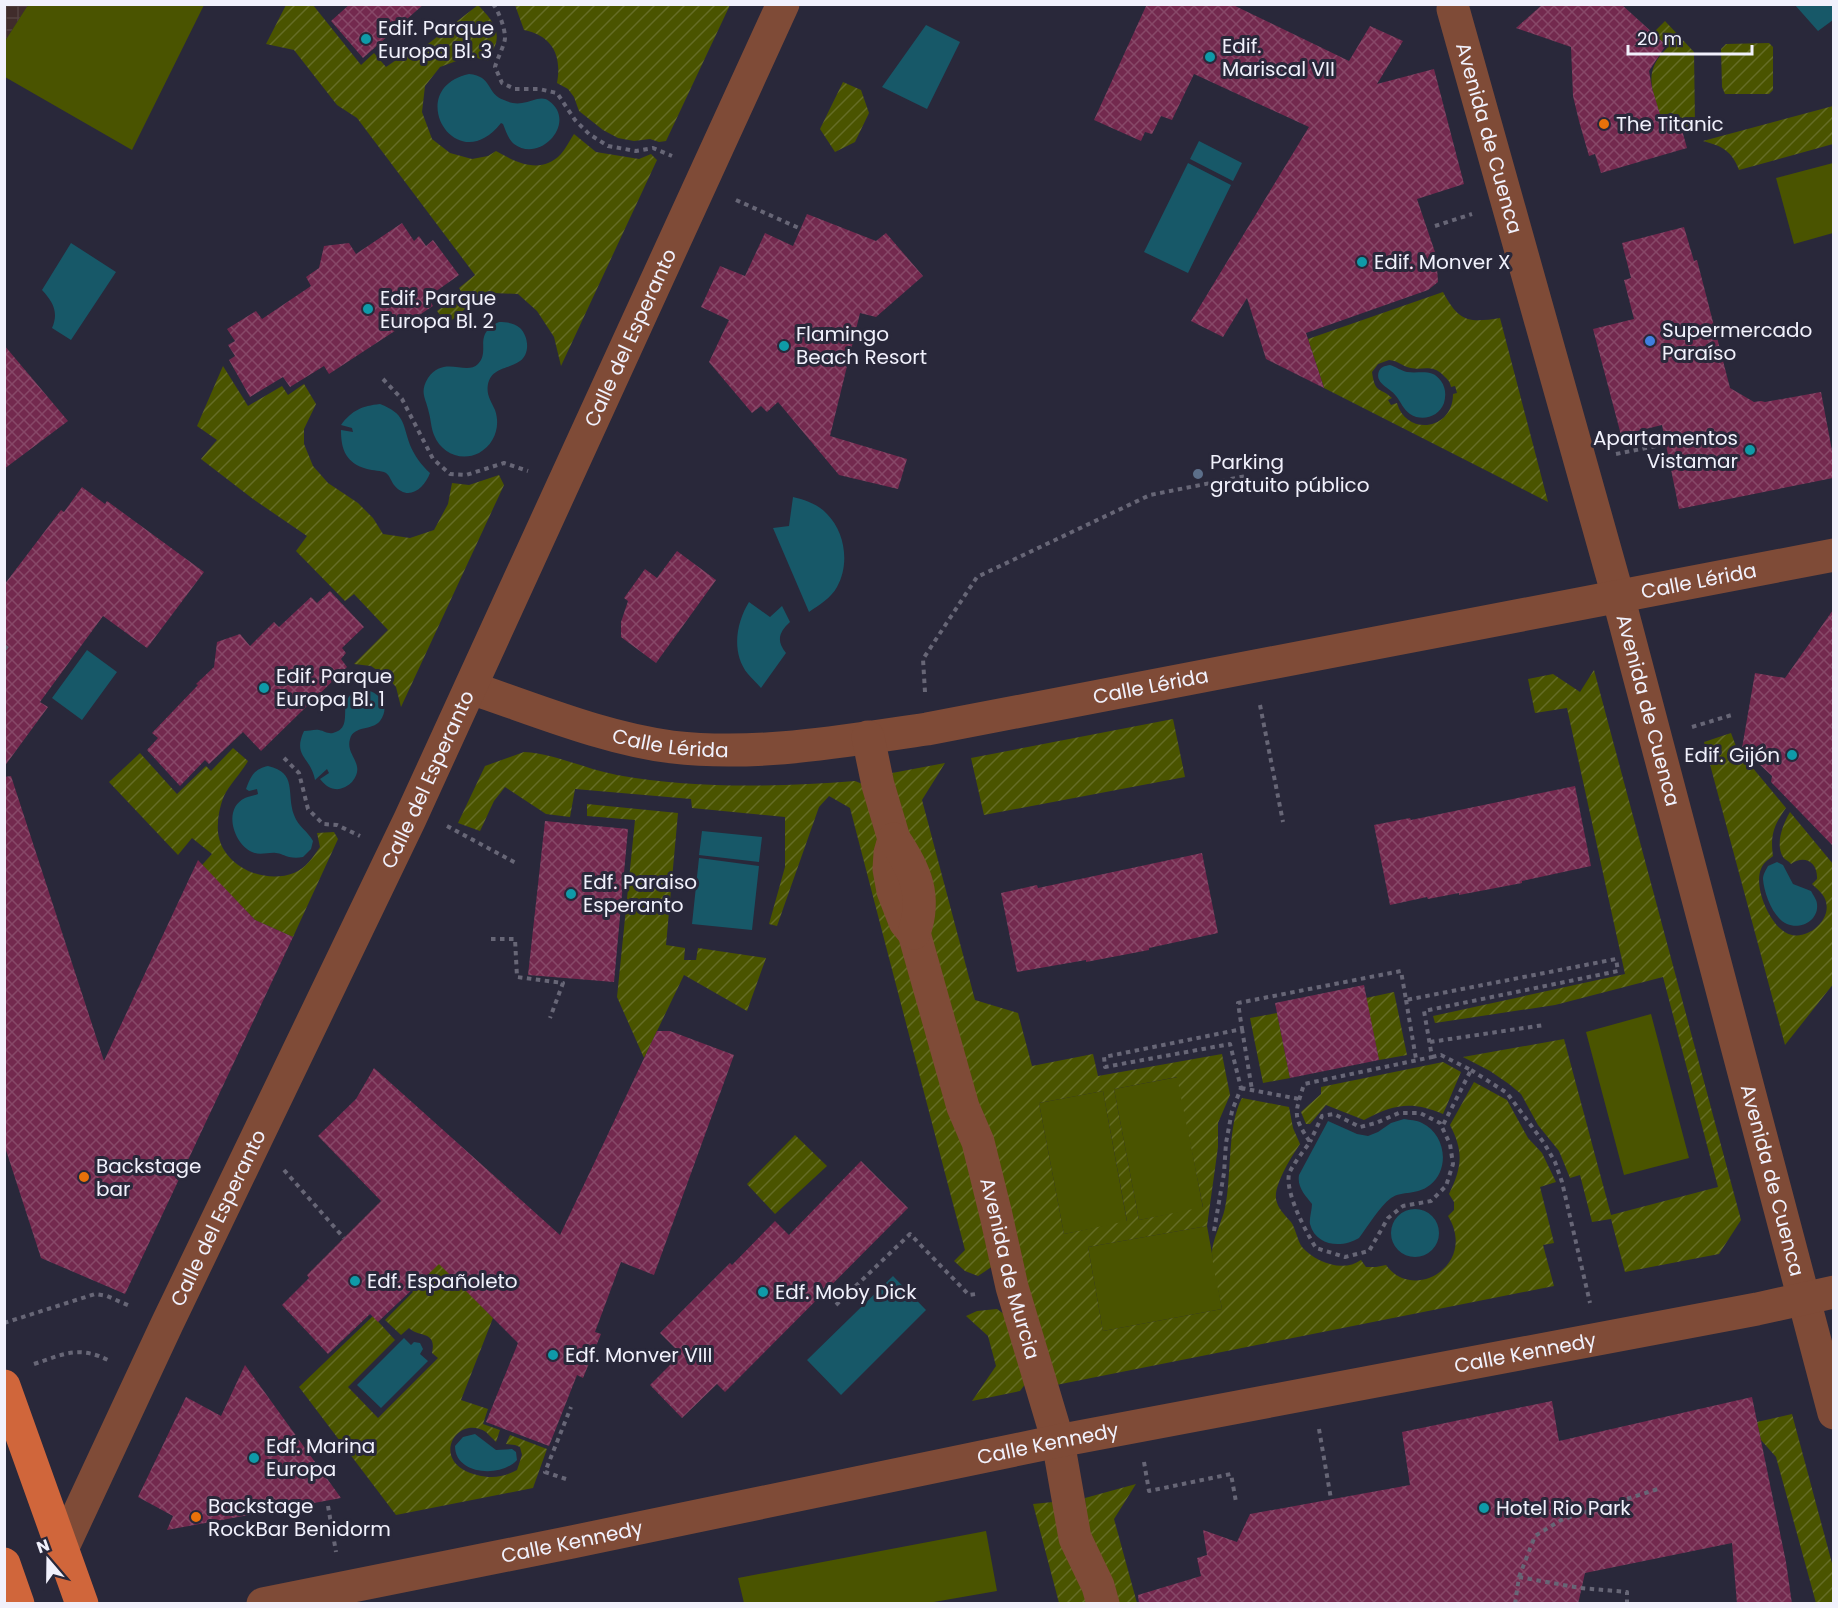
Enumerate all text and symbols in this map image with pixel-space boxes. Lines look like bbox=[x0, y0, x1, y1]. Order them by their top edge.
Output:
place label: Edif. Parque Europa Bl. 3 bbox=[378, 14, 494, 65]
scale bar bbox=[1628, 18, 1752, 56]
text: 20 m bbox=[1637, 26, 1682, 51]
marker: Edif. Parque Europa Bl. 3 bbox=[359, 32, 373, 46]
place label: Edif. Mariscal VII bbox=[1222, 32, 1335, 83]
street label: Avenida de Cuenca bbox=[1449, 39, 1529, 237]
marker: Edif. Mariscal VII bbox=[1203, 50, 1217, 64]
place label: The Titanic bbox=[1616, 110, 1724, 138]
marker: The Titanic bbox=[1597, 117, 1611, 131]
street label: Calle del Esperanto bbox=[577, 244, 683, 431]
place label: Edif. Monver X bbox=[1374, 248, 1510, 276]
marker: Edif. Monver X bbox=[1355, 255, 1369, 269]
place label: Edif. Parque Europa Bl. 2 bbox=[380, 284, 496, 335]
marker: Edif. Parque Europa Bl. 2 bbox=[361, 302, 375, 316]
place label: Supermercado Paraíso bbox=[1662, 316, 1812, 367]
place label: Flamingo Beach Resort bbox=[796, 320, 927, 371]
marker: Supermercado Paraíso bbox=[1643, 334, 1657, 348]
marker: Flamingo Beach Resort bbox=[777, 339, 791, 353]
place label: Apartamentos Vistamar bbox=[1593, 424, 1738, 475]
marker: Apartamentos Vistamar bbox=[1743, 443, 1757, 457]
place label: Parking gratuito público bbox=[1210, 448, 1370, 499]
marker: Parking gratuito público bbox=[1191, 467, 1205, 481]
street label: Calle Lérida bbox=[1639, 556, 1759, 606]
street label: Avenida de Cuenca bbox=[1609, 611, 1687, 809]
street label: Calle Lérida bbox=[1091, 661, 1211, 711]
place label: Edif. Parque Europa Bl. 1 bbox=[276, 662, 392, 713]
marker: Edif. Parque Europa Bl. 1 bbox=[257, 681, 271, 695]
street label: Calle del Esperanto bbox=[374, 686, 481, 873]
street label: Calle Lérida bbox=[609, 722, 729, 764]
place label: Edif. Gijón bbox=[1684, 741, 1780, 769]
marker: Edif. Gijón bbox=[1785, 748, 1799, 762]
place label: Edf. Paraiso Esperanto bbox=[583, 868, 697, 919]
marker: Edf. Paraiso Esperanto bbox=[564, 887, 578, 901]
street label: Avenida de Cuenca bbox=[1734, 1081, 1811, 1279]
street label: Calle del Esperanto bbox=[164, 1125, 273, 1311]
place label: Backstage bar bbox=[96, 1152, 201, 1203]
marker: Backstage bar bbox=[77, 1170, 91, 1184]
street label: Avenida de Murcia bbox=[973, 1175, 1047, 1363]
place label: Edf. Españoleto bbox=[367, 1267, 518, 1295]
marker: Edf. Españoleto bbox=[348, 1274, 362, 1288]
place label: Edf. Moby Dick bbox=[775, 1278, 917, 1306]
marker: Edf. Moby Dick bbox=[756, 1285, 770, 1299]
street label: Calle Kennedy bbox=[1452, 1326, 1598, 1380]
place label: Edf. Monver VIII bbox=[565, 1341, 712, 1369]
marker: Edf. Monver VIII bbox=[546, 1348, 560, 1362]
street label: Calle Kennedy bbox=[974, 1416, 1121, 1471]
place label: Edf. Marina Europa bbox=[266, 1432, 375, 1483]
marker: Edf. Marina Europa bbox=[247, 1451, 261, 1465]
place label: Backstage RockBar Benidorm bbox=[208, 1492, 391, 1543]
place label: Hotel Rio Park bbox=[1496, 1494, 1631, 1522]
marker: Hotel Rio Park bbox=[1477, 1501, 1491, 1515]
marker: Backstage RockBar Benidorm bbox=[189, 1510, 203, 1524]
street label: Calle Kennedy bbox=[499, 1514, 645, 1570]
north arrow bbox=[18, 1530, 78, 1590]
text: N bbox=[33, 1534, 53, 1559]

